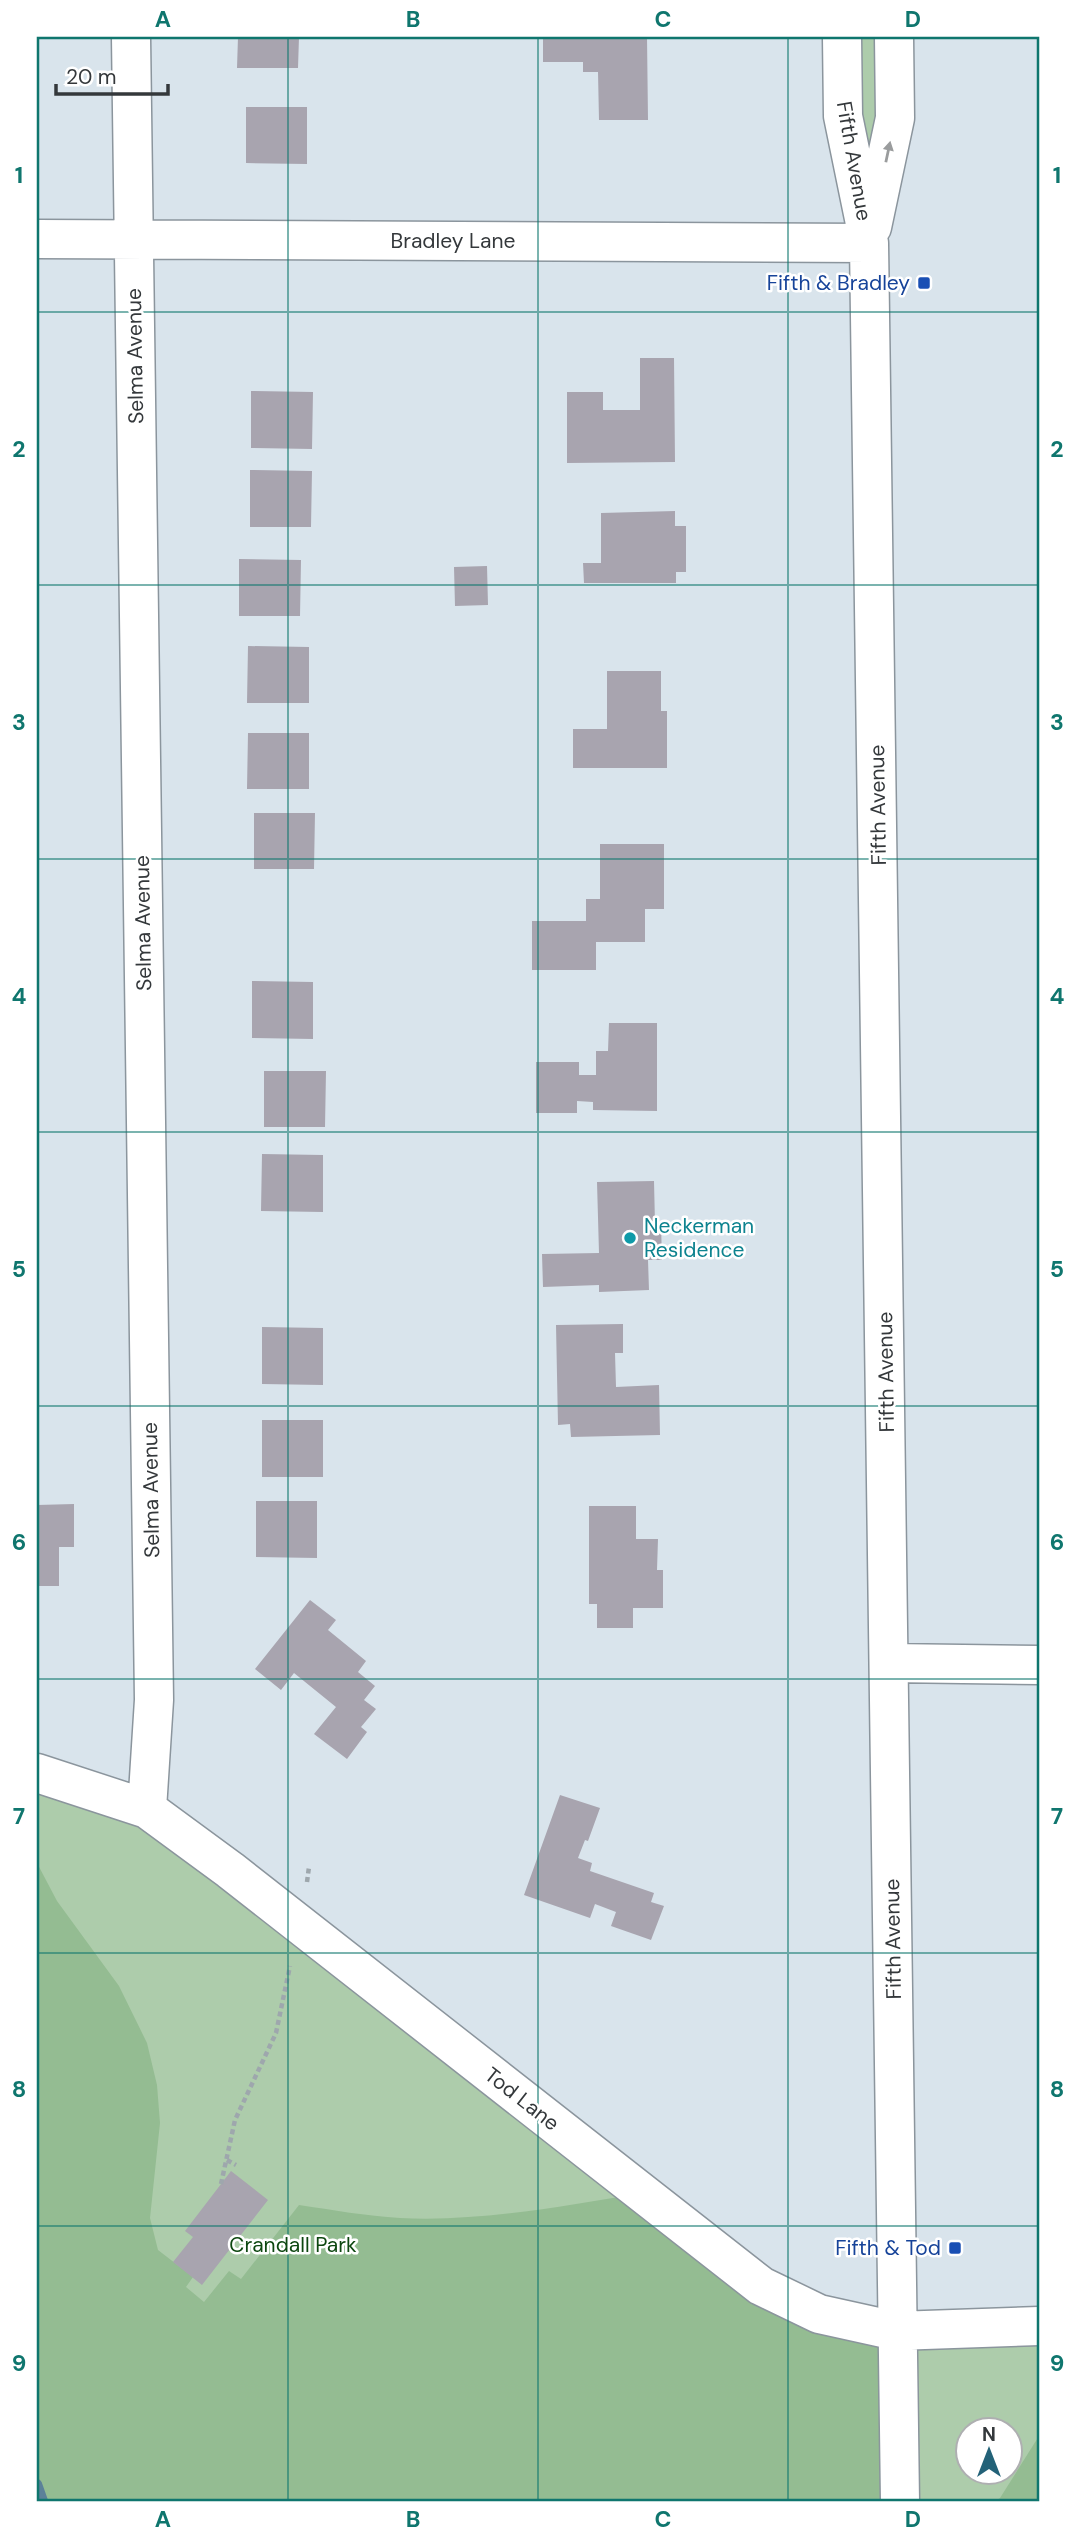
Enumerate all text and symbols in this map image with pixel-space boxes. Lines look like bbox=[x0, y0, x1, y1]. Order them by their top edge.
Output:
text: A bbox=[155, 4, 171, 34]
text: B bbox=[406, 4, 420, 34]
text: C bbox=[655, 4, 671, 34]
text: D bbox=[905, 4, 921, 34]
scale bar bbox=[56, 52, 168, 96]
text: 20 m bbox=[66, 63, 117, 91]
street label: Fifth Avenue bbox=[830, 99, 878, 223]
one-way arrow bbox=[882, 141, 893, 163]
text: 1 bbox=[15, 160, 23, 190]
text: 1 bbox=[1053, 160, 1061, 190]
street label: Bradley Lane bbox=[391, 227, 516, 255]
place label: Fifth & Bradley bbox=[767, 269, 910, 297]
marker: Fifth & Bradley bbox=[916, 275, 932, 291]
street label: Selma Avenue bbox=[120, 288, 150, 424]
text: 2 bbox=[12, 434, 26, 464]
text: 2 bbox=[1050, 434, 1064, 464]
text: 3 bbox=[12, 707, 26, 737]
text: 3 bbox=[1050, 707, 1064, 737]
street label: Fifth Avenue bbox=[863, 744, 893, 866]
street label: Selma Avenue bbox=[128, 855, 158, 991]
text: 4 bbox=[12, 981, 27, 1011]
text: 4 bbox=[1050, 981, 1065, 1011]
place label: Neckerman Residence bbox=[644, 1212, 754, 1264]
marker: Neckerman Residence bbox=[622, 1230, 638, 1246]
text: 5 bbox=[12, 1254, 26, 1284]
text: 5 bbox=[1050, 1254, 1064, 1284]
street label: Fifth Avenue bbox=[871, 1311, 901, 1433]
street label: Selma Avenue bbox=[136, 1422, 166, 1558]
text: 6 bbox=[12, 1527, 26, 1557]
text: 6 bbox=[1050, 1527, 1064, 1557]
text: 7 bbox=[13, 1801, 25, 1831]
text: 7 bbox=[1051, 1801, 1063, 1831]
street label: Fifth Avenue bbox=[878, 1878, 908, 2000]
street label: Tod Lane bbox=[479, 2061, 565, 2137]
text: 8 bbox=[12, 2074, 26, 2104]
text: 8 bbox=[1050, 2074, 1064, 2104]
park label: Crandall Park bbox=[229, 2231, 357, 2259]
place label: Fifth & Tod bbox=[835, 2234, 941, 2262]
marker: Fifth & Tod bbox=[947, 2240, 963, 2256]
text: 9 bbox=[12, 2348, 26, 2378]
text: 9 bbox=[1050, 2348, 1064, 2378]
north arrow bbox=[954, 2416, 1024, 2486]
text: N bbox=[982, 2422, 996, 2447]
text: A bbox=[155, 2504, 171, 2534]
text: B bbox=[406, 2504, 420, 2534]
text: C bbox=[655, 2504, 671, 2534]
text: D bbox=[905, 2504, 921, 2534]

